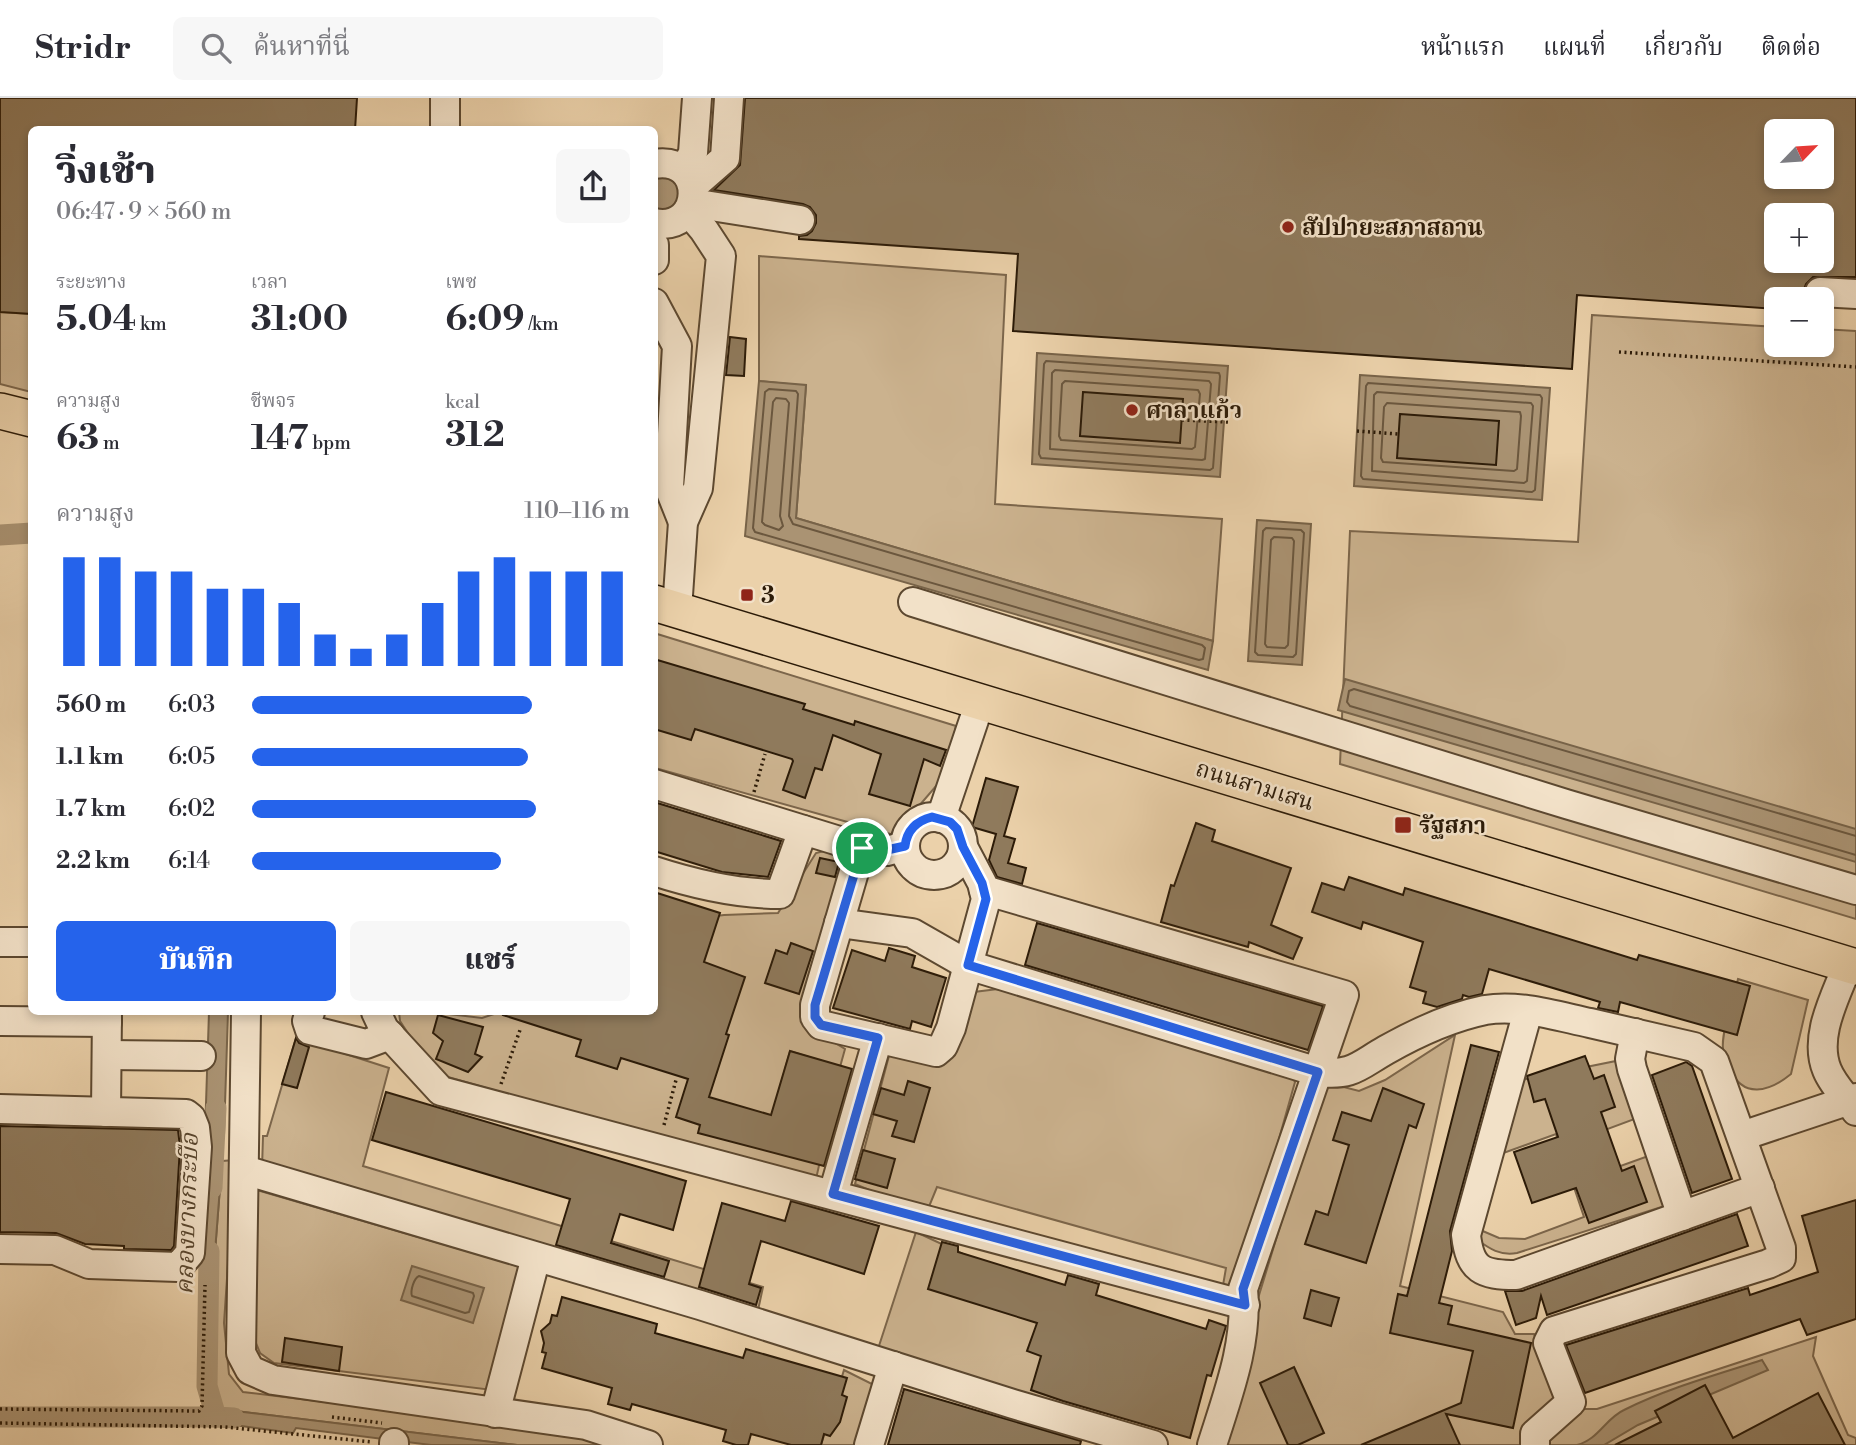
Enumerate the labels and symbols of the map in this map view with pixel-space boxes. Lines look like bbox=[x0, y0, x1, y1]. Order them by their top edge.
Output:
north arrow bbox=[1764, 119, 1834, 189]
place label: สัปปายะสภาสถาน bbox=[1302, 214, 1483, 242]
marker: สัปปายะสภาสถาน bbox=[1280, 219, 1296, 235]
place label: ศาลาแก้ว bbox=[1146, 397, 1242, 425]
marker: ศาลาแก้ว bbox=[1124, 402, 1140, 418]
place label: 3 bbox=[761, 582, 775, 610]
marker: 3 bbox=[739, 587, 755, 603]
street label: ถนนสามเสน bbox=[1192, 755, 1317, 817]
place label: รัฐสภา bbox=[1419, 812, 1486, 840]
marker: รัฐสภา bbox=[1393, 815, 1413, 835]
pin bbox=[832, 818, 892, 878]
water label: คลองบางกระบือ bbox=[170, 1132, 206, 1295]

